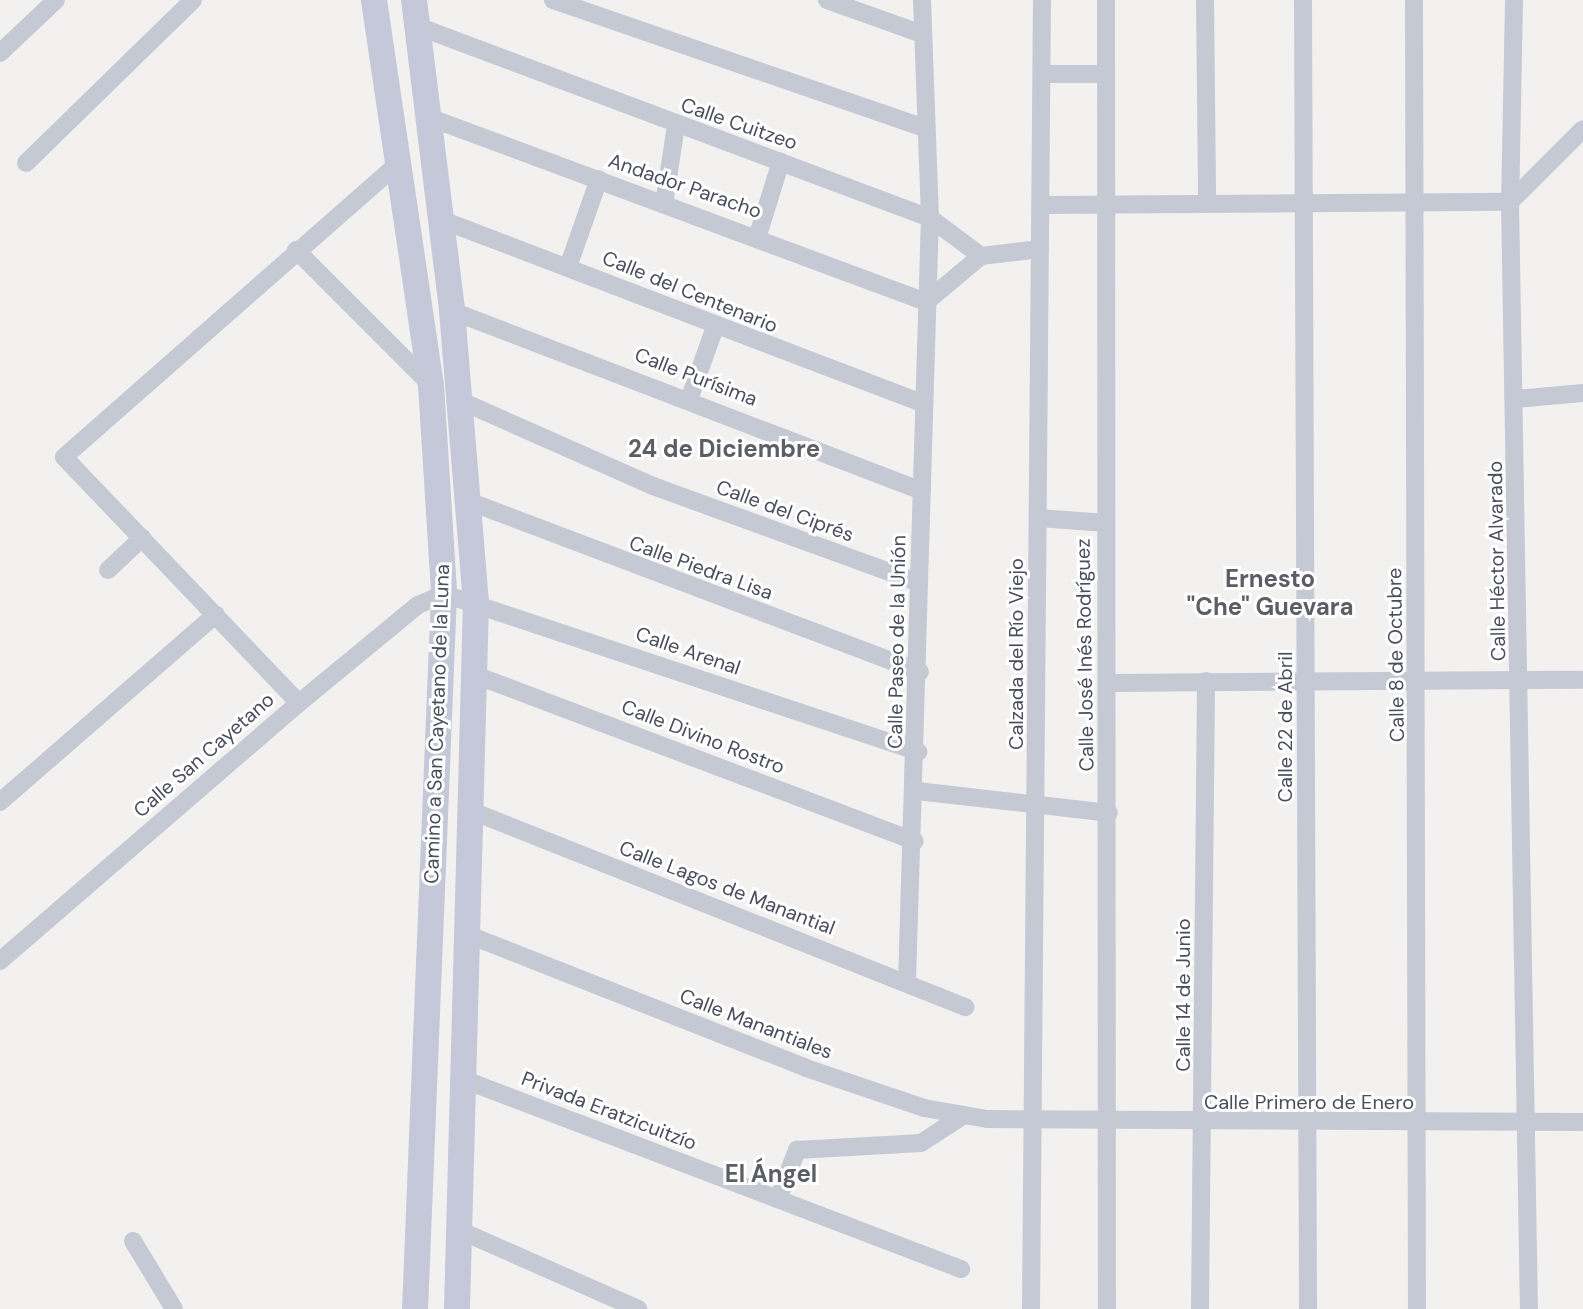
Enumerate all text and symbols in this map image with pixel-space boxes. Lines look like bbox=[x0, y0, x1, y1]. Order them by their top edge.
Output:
street label: Calle Cuitzeo bbox=[678, 93, 800, 155]
street label: Andador Paracho bbox=[605, 149, 765, 223]
street label: Calle del Centenario bbox=[599, 246, 781, 338]
street label: Calle Purísima bbox=[631, 343, 761, 411]
district label: 24 de Diciembre bbox=[628, 435, 820, 463]
street label: Calle Héctor Alvarado bbox=[1483, 461, 1511, 661]
street label: Calle del Ciprés bbox=[713, 475, 857, 547]
street label: Calle Piedra Lisa bbox=[626, 531, 776, 605]
street label: Calle Paseo de la Unión bbox=[883, 535, 911, 749]
street label: Calle José Inés Rodríguez bbox=[1071, 538, 1099, 772]
street label: Calzada del Río Viejo bbox=[1004, 558, 1028, 750]
street label: Camino a San Cayetano de la Luna bbox=[419, 564, 455, 884]
district label: Ernesto "Che" Guevara bbox=[1186, 565, 1354, 621]
street label: Calle 8 de Octubre bbox=[1382, 568, 1410, 742]
street label: Calle Arenal bbox=[632, 622, 744, 680]
street label: Calle 22 de Abril bbox=[1273, 652, 1297, 802]
street label: Calle San Cayetano bbox=[129, 687, 279, 823]
street label: Calle Divino Rostro bbox=[618, 695, 788, 779]
street label: Calle Lagos de Manantial bbox=[616, 836, 838, 940]
street label: Calle 14 de Junio bbox=[1171, 918, 1195, 1072]
street label: Calle Manantiales bbox=[676, 984, 836, 1064]
street label: Privada Eratzicuitzío bbox=[518, 1067, 700, 1155]
street label: Calle Primero de Enero bbox=[1204, 1090, 1414, 1114]
district label: El Ángel bbox=[725, 1160, 817, 1188]

